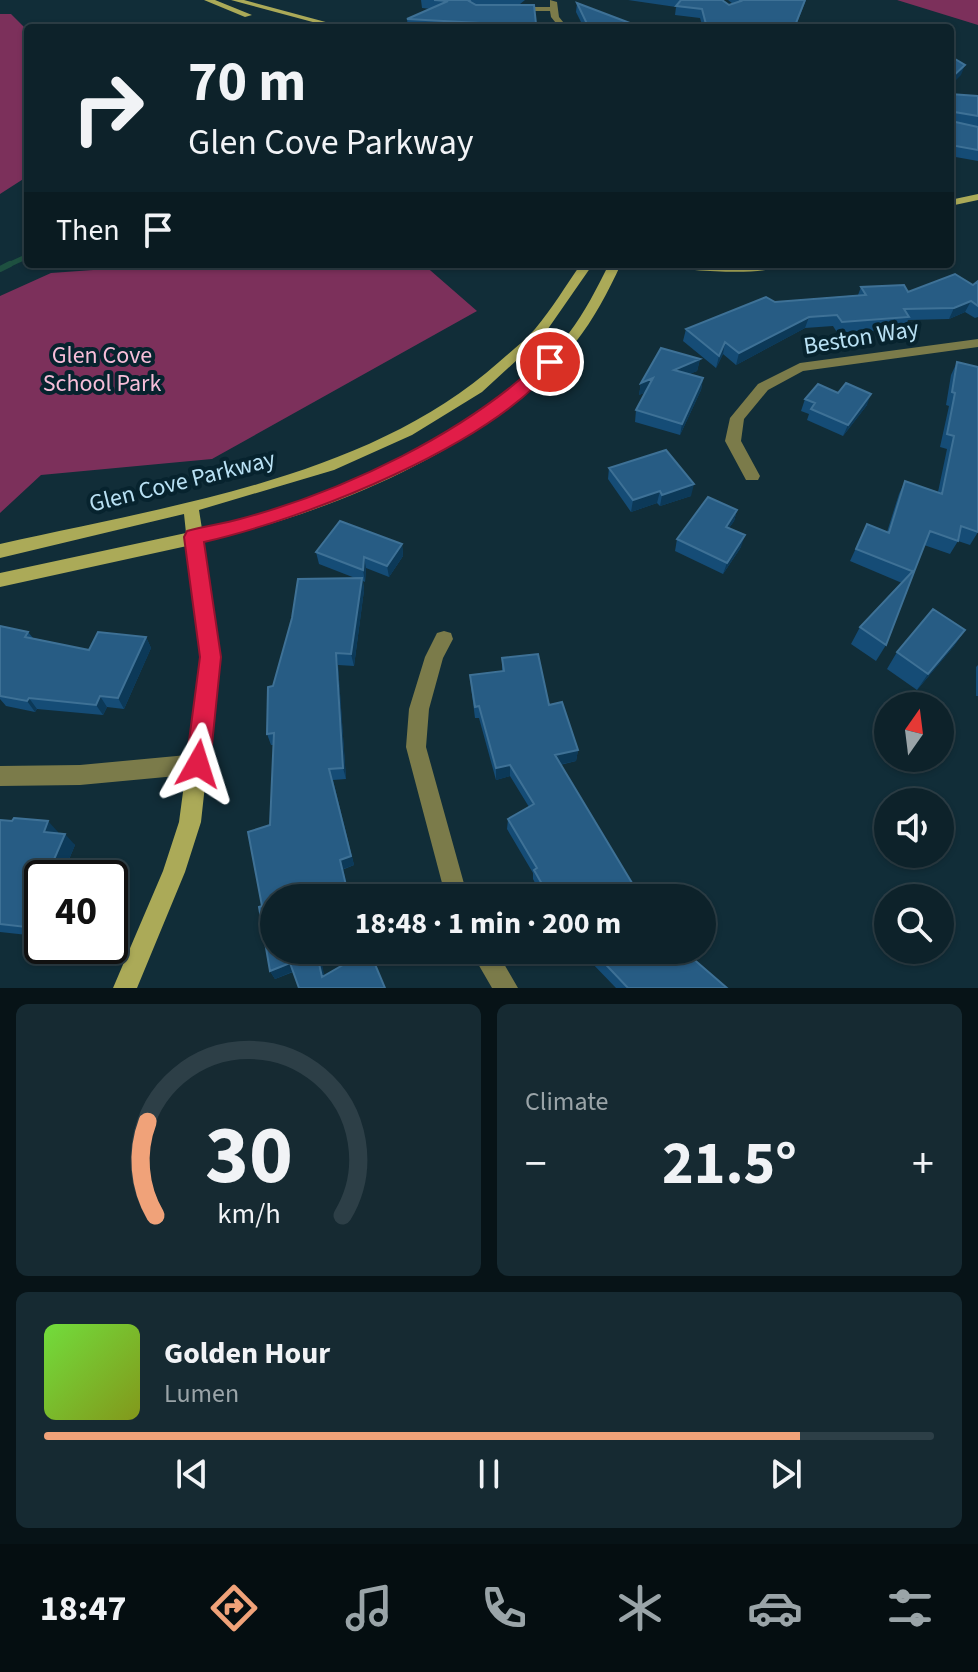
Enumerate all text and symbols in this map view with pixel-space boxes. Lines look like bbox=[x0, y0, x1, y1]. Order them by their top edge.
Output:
text: 70 m bbox=[188, 43, 306, 122]
icon: right bbox=[56, 56, 160, 160]
text: Glen Cove Parkway bbox=[188, 117, 474, 168]
icon: arrive bbox=[136, 208, 180, 252]
text: Then bbox=[56, 209, 120, 252]
street label: Beston Way bbox=[801, 311, 921, 364]
pin bbox=[516, 328, 584, 396]
park label: Glen Cove School Park bbox=[43, 338, 161, 401]
icon: arrive bbox=[528, 340, 572, 384]
street label: Glen Cove Parkway bbox=[86, 441, 279, 521]
north arrow bbox=[874, 692, 954, 772]
map controls bbox=[874, 692, 954, 964]
position arrow bbox=[156, 722, 240, 806]
button: sound bbox=[874, 788, 954, 868]
speed limit sign: 40 bbox=[24, 860, 128, 964]
button: search bbox=[874, 884, 954, 964]
text: 18:48 · 1 min · 200 m bbox=[355, 902, 621, 945]
text: Climate bbox=[525, 1083, 609, 1120]
text: 30 bbox=[205, 1097, 292, 1215]
text: 21.5° bbox=[662, 1122, 797, 1207]
text: − bbox=[525, 1133, 547, 1196]
text: + bbox=[912, 1133, 934, 1196]
text: km/h bbox=[217, 1194, 280, 1234]
text: Golden Hour bbox=[164, 1332, 330, 1375]
text: Lumen bbox=[164, 1375, 239, 1412]
icon: previous bbox=[170, 1452, 214, 1496]
icon: pause bbox=[467, 1452, 511, 1496]
icon: next bbox=[764, 1452, 808, 1496]
icon: directions bbox=[206, 1580, 262, 1636]
icon: music bbox=[341, 1580, 397, 1636]
icon: phone bbox=[476, 1580, 532, 1636]
icon: climate bbox=[612, 1580, 668, 1636]
icon: car bbox=[747, 1580, 803, 1636]
icon: filters bbox=[882, 1580, 938, 1636]
text: 18:47 bbox=[40, 1583, 126, 1634]

